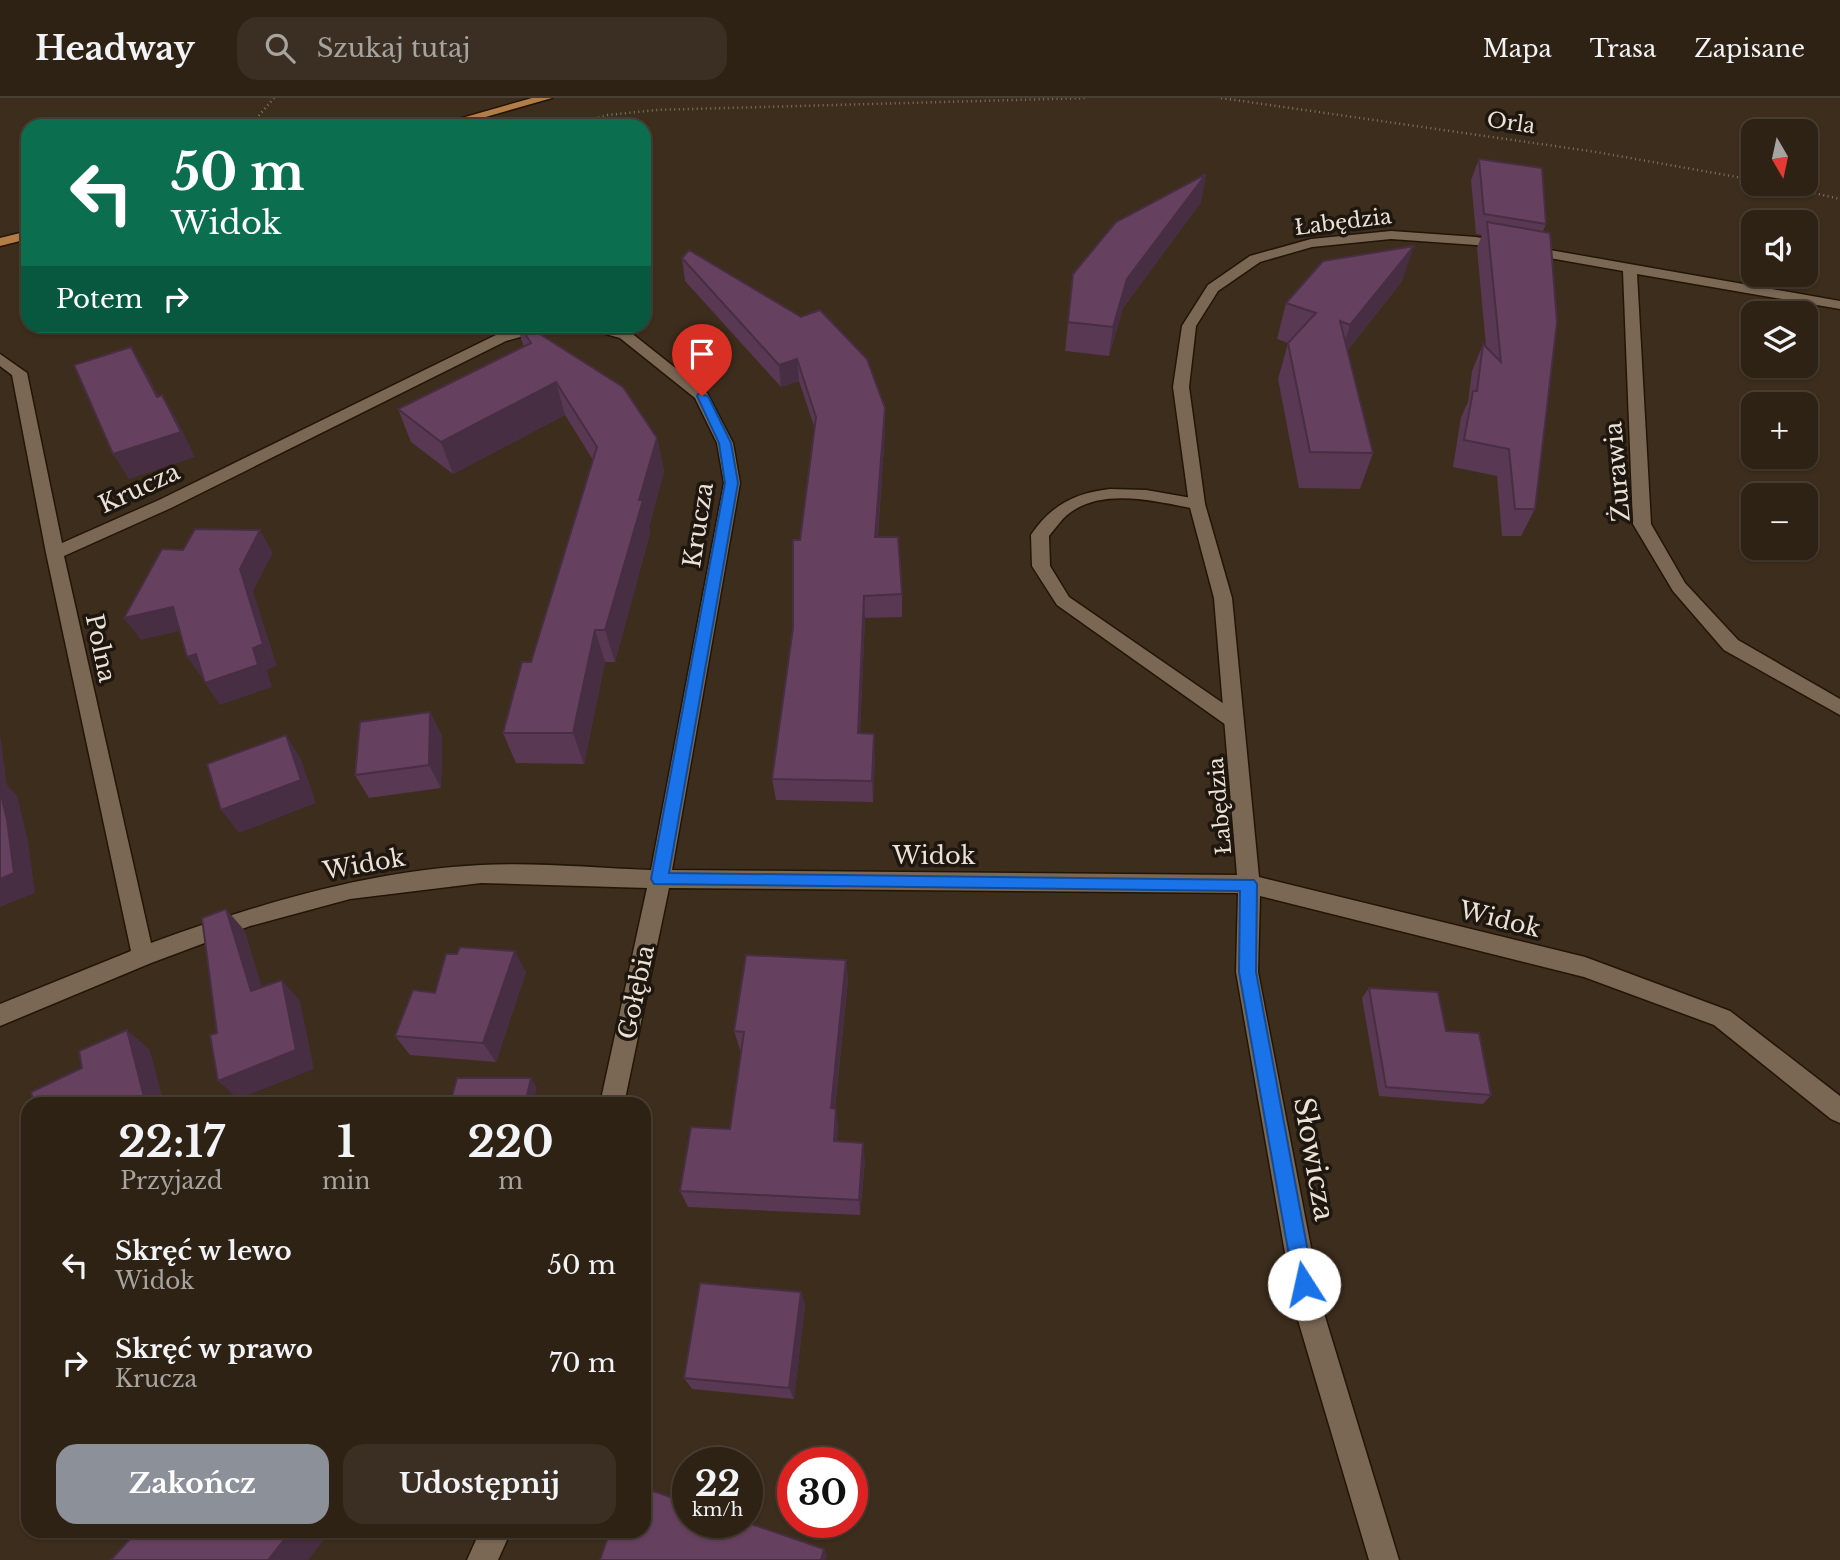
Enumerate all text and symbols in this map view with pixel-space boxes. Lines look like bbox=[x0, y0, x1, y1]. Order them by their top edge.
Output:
search box bbox=[237, 17, 727, 80]
text: Headway bbox=[35, 28, 195, 69]
icon: search bbox=[261, 29, 299, 67]
text: Szukaj tutaj bbox=[317, 32, 470, 64]
text: Mapa bbox=[1483, 34, 1552, 63]
text: Trasa bbox=[1590, 34, 1656, 63]
text: Zapisane bbox=[1694, 34, 1805, 63]
street label: Orla bbox=[1485, 107, 1537, 139]
north arrow bbox=[1741, 119, 1818, 196]
map controls bbox=[1741, 119, 1818, 560]
text: 50 m bbox=[171, 142, 304, 203]
icon: left bbox=[56, 147, 147, 238]
text: Widok bbox=[171, 203, 282, 243]
street label: Łabędzia bbox=[1293, 203, 1393, 241]
button: sound bbox=[1741, 210, 1818, 287]
icon: right bbox=[157, 280, 195, 318]
text: Potem bbox=[56, 283, 143, 315]
button: layers bbox=[1741, 301, 1818, 378]
pin bbox=[672, 324, 732, 396]
icon: arrive bbox=[683, 335, 721, 373]
button: + bbox=[1741, 392, 1818, 469]
street label: Żurawia bbox=[1598, 420, 1636, 523]
street label: Krucza bbox=[94, 456, 185, 519]
street label: Krucza bbox=[677, 480, 719, 570]
button: − bbox=[1741, 483, 1818, 560]
street label: Polna bbox=[80, 611, 123, 685]
street label: Łabędzia bbox=[1203, 756, 1237, 856]
street label: Widok bbox=[892, 841, 976, 870]
street label: Widok bbox=[320, 842, 408, 886]
street label: Widok bbox=[1455, 895, 1544, 943]
street label: Gołębia bbox=[612, 942, 660, 1042]
street label: Słowicza bbox=[1286, 1095, 1342, 1224]
text: 22:17 bbox=[118, 1116, 225, 1168]
text: 1 bbox=[337, 1116, 355, 1168]
text: 220 bbox=[467, 1116, 554, 1168]
text: Przyjazd bbox=[120, 1167, 223, 1195]
text: min bbox=[322, 1167, 370, 1195]
text: m bbox=[498, 1167, 523, 1195]
text: Skręć w lewo bbox=[115, 1235, 292, 1267]
icon: left bbox=[56, 1246, 94, 1284]
position arrow bbox=[1267, 1247, 1341, 1321]
text: 50 m bbox=[547, 1249, 616, 1281]
text: Widok bbox=[115, 1267, 194, 1295]
text: Skręć w prawo bbox=[115, 1333, 313, 1365]
icon: right bbox=[56, 1344, 94, 1382]
text: 70 m bbox=[549, 1347, 616, 1379]
text: Krucza bbox=[115, 1365, 197, 1393]
button: Zakończ bbox=[56, 1444, 329, 1524]
button: Udostępnij bbox=[343, 1444, 616, 1524]
speed limit sign: 30 bbox=[777, 1447, 868, 1538]
text: 22 bbox=[695, 1462, 740, 1505]
text: km/h bbox=[692, 1499, 743, 1521]

